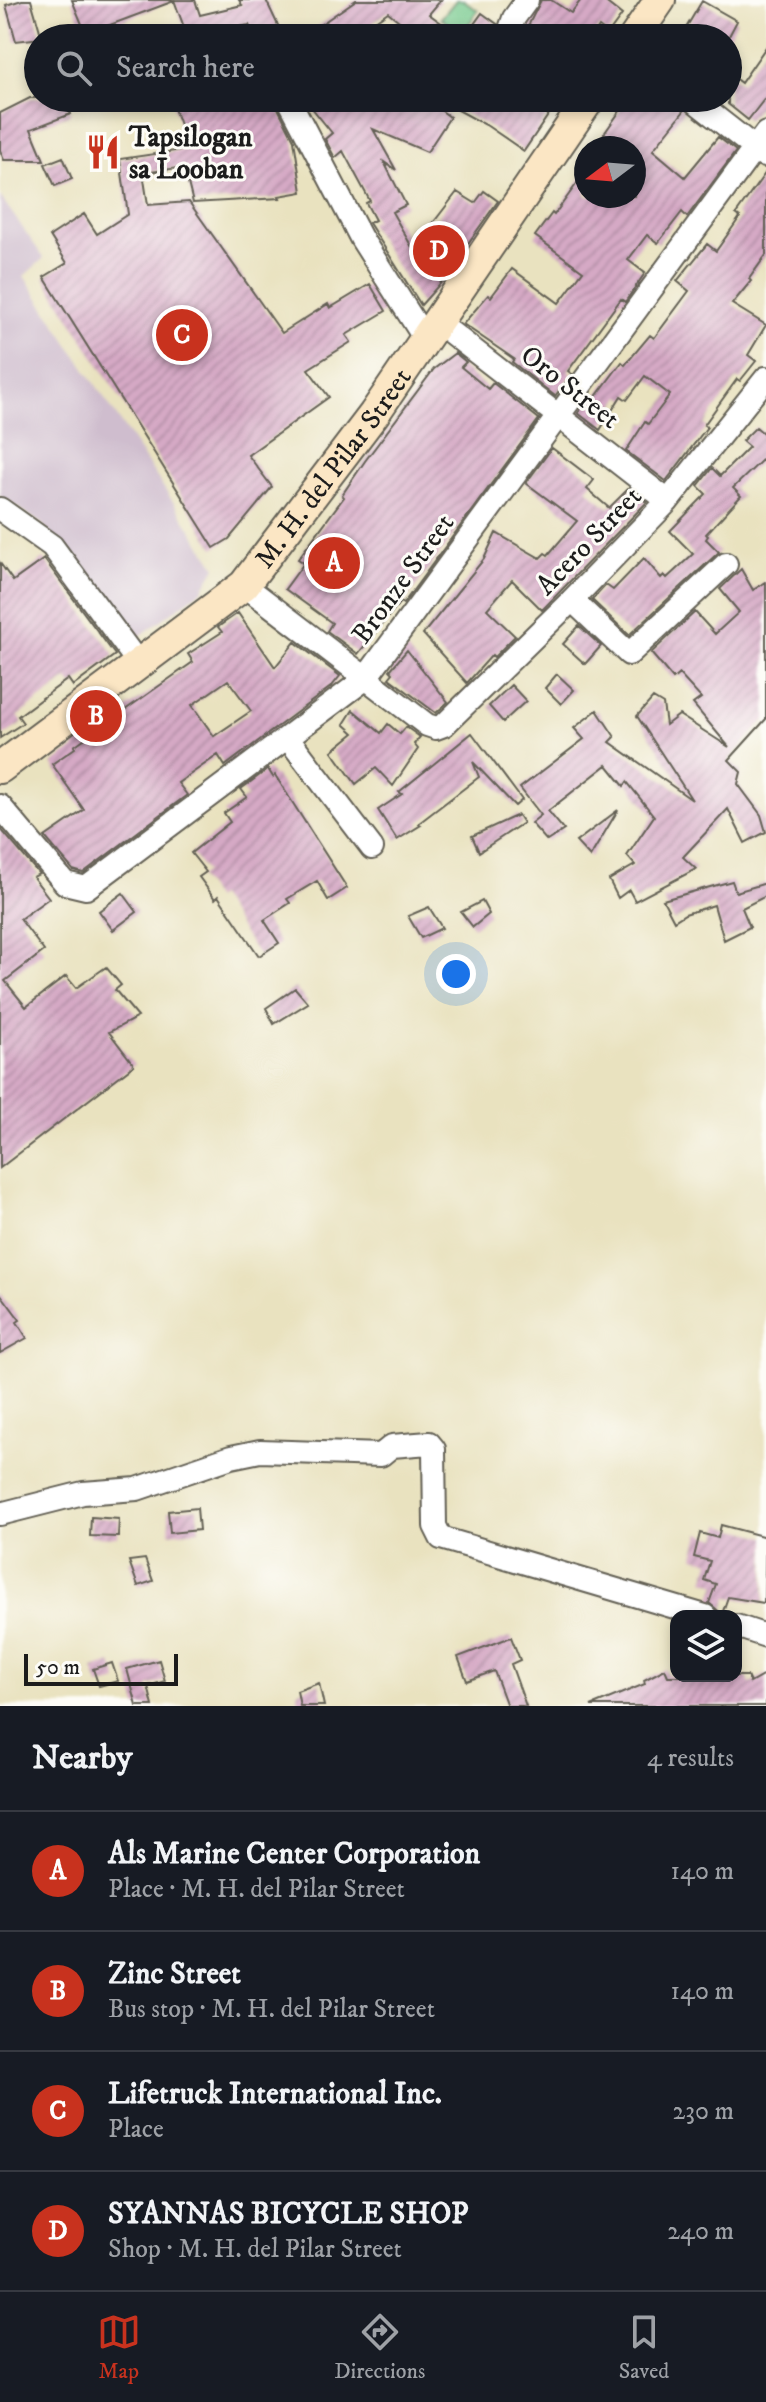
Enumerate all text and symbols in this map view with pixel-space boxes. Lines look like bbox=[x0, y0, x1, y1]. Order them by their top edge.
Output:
search box bbox=[24, 24, 742, 112]
icon: search bbox=[52, 46, 96, 90]
text: Search here bbox=[116, 50, 255, 87]
place label: Tapsilogan sa Looban bbox=[128, 120, 253, 187]
restaurant icon: Tapsilogan sa Looban bbox=[84, 133, 122, 171]
north arrow bbox=[574, 136, 646, 208]
pin: D bbox=[413, 221, 465, 281]
pin: C bbox=[156, 305, 208, 365]
street label: Oro Street bbox=[514, 338, 627, 437]
street label: M. H. del Pilar Street bbox=[247, 361, 419, 575]
street label: Acero Street bbox=[529, 479, 650, 603]
street label: Bronze Street bbox=[344, 507, 462, 651]
pin: A bbox=[308, 533, 360, 593]
pin: B bbox=[70, 686, 122, 746]
your location bbox=[436, 954, 476, 994]
map controls bbox=[670, 1610, 742, 1682]
button: layers bbox=[670, 1610, 742, 1682]
scale bar bbox=[24, 1650, 178, 1686]
text: 50 m bbox=[36, 1654, 80, 1681]
text: Nearby bbox=[32, 1737, 133, 1779]
text: 4 results bbox=[647, 1742, 734, 1775]
text: Als Marine Center Corporation bbox=[108, 1836, 480, 1873]
text: A bbox=[50, 1855, 66, 1888]
text: 140 m bbox=[670, 1855, 734, 1888]
text: Place · M. H. del Pilar Street bbox=[108, 1873, 405, 1906]
text: Zinc Street bbox=[108, 1956, 241, 1993]
text: B bbox=[50, 1975, 66, 2008]
text: 140 m bbox=[670, 1975, 734, 2008]
text: Bus stop · M. H. del Pilar Street bbox=[108, 1993, 435, 2026]
text: Lifetruck International Inc. bbox=[108, 2076, 442, 2113]
text: C bbox=[49, 2095, 67, 2128]
text: 230 m bbox=[672, 2095, 734, 2128]
text: Place bbox=[108, 2113, 164, 2146]
text: SYANNAS BICYCLE SHOP bbox=[108, 2196, 468, 2233]
text: D bbox=[48, 2215, 68, 2248]
text: 240 m bbox=[667, 2215, 734, 2248]
text: Shop · M. H. del Pilar Street bbox=[108, 2233, 402, 2266]
tab: Map bbox=[97, 2310, 141, 2385]
tab: Directions bbox=[334, 2310, 425, 2385]
tab: Saved bbox=[619, 2310, 669, 2385]

